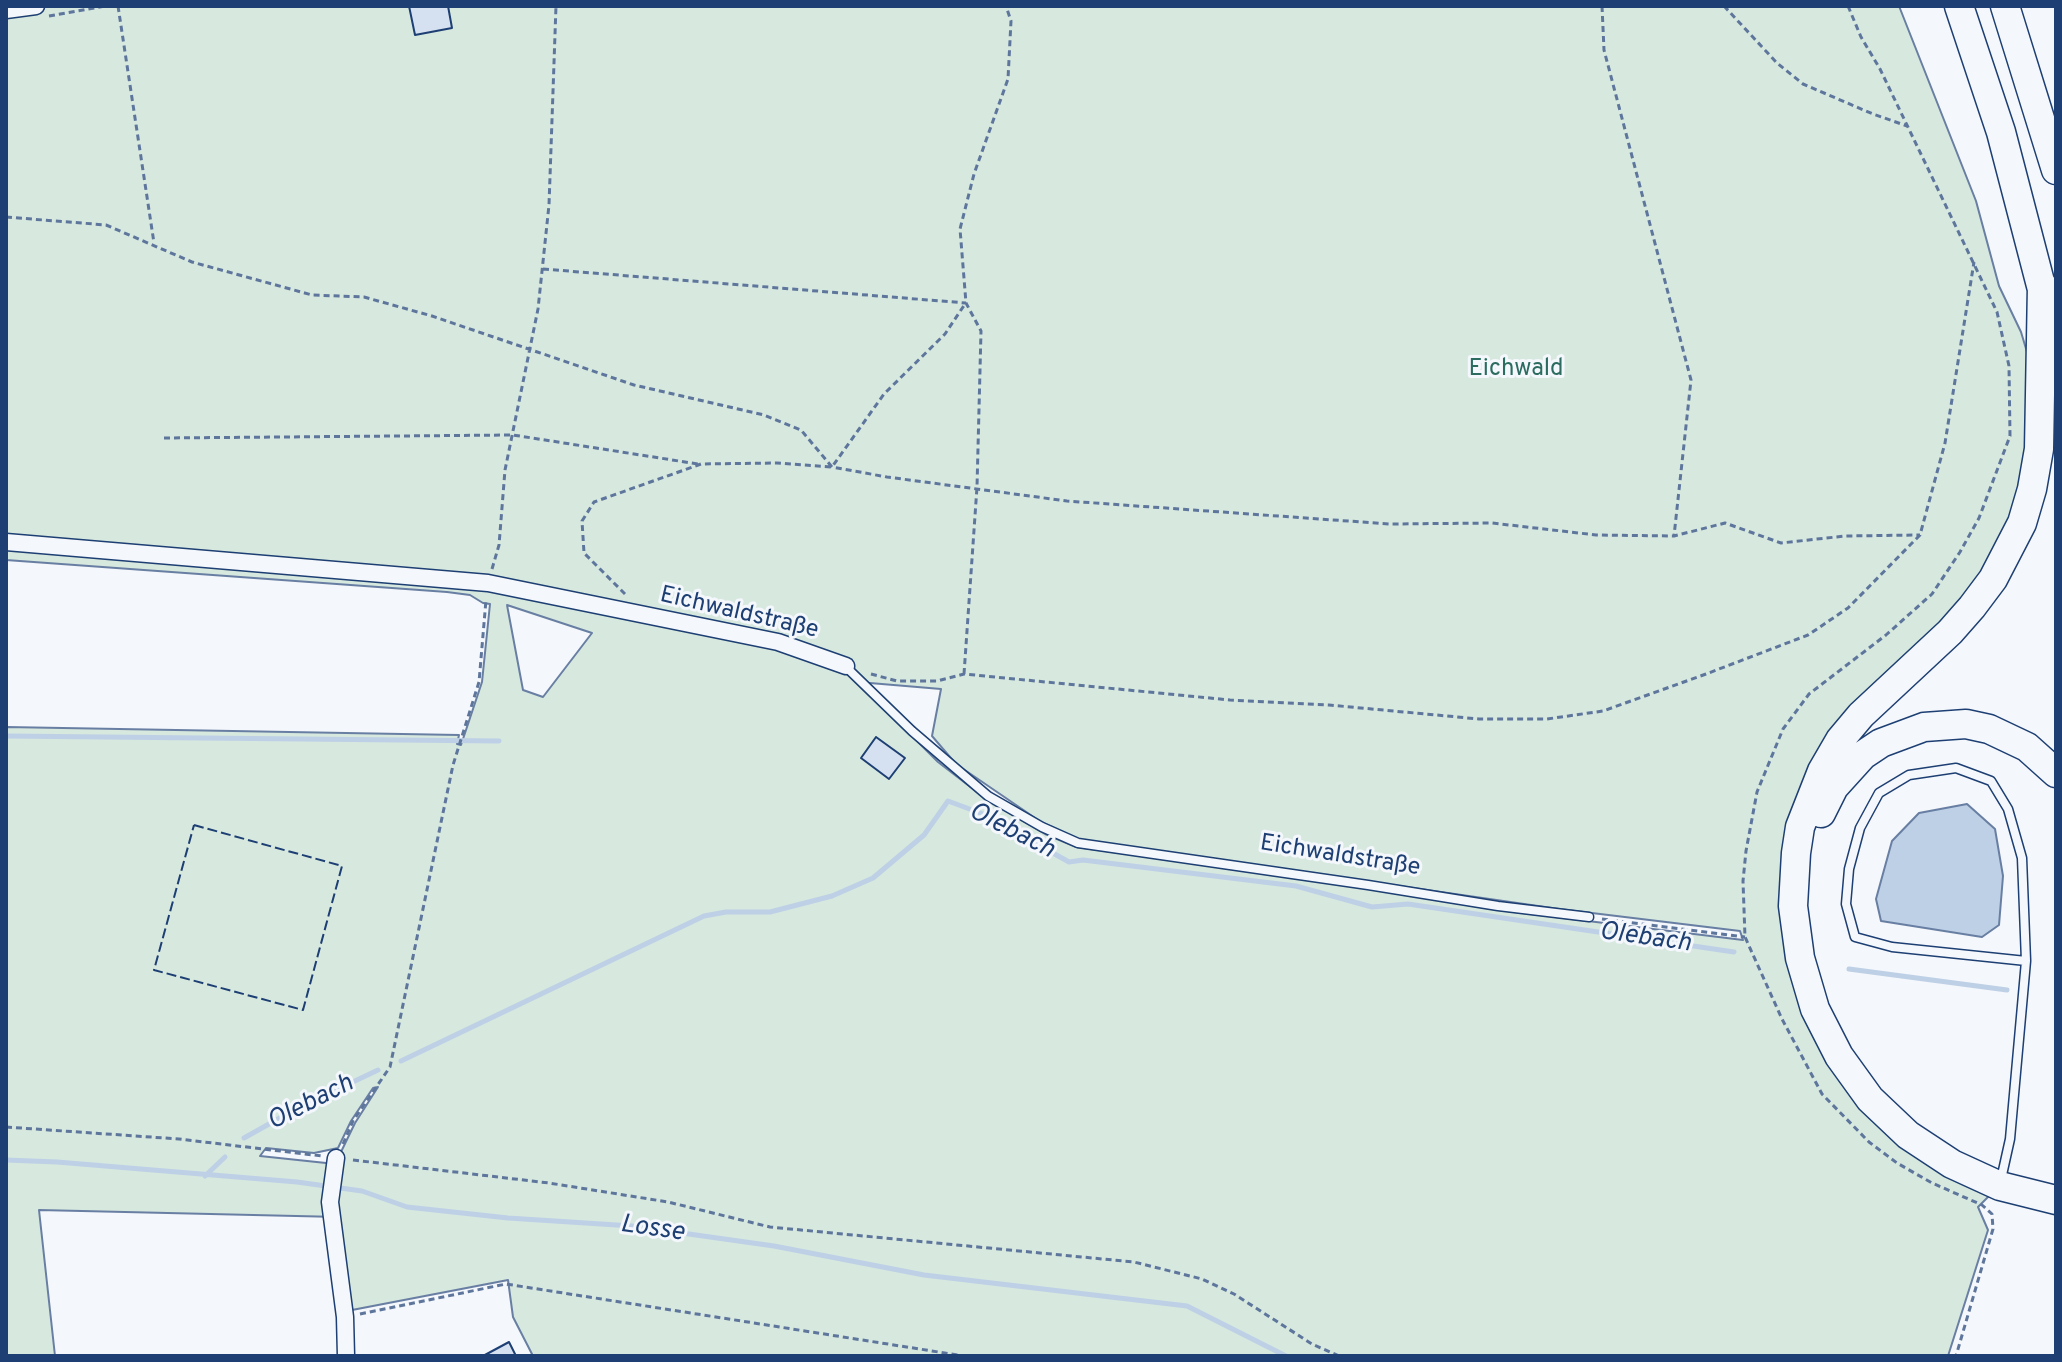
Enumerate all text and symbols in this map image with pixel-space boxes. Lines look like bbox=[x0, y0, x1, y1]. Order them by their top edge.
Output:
park label: Eichwald bbox=[1468, 356, 1564, 384]
street label: Eichwaldstraße bbox=[657, 582, 821, 646]
water label: Olebach bbox=[963, 797, 1059, 867]
street label: Eichwaldstraße bbox=[1258, 830, 1422, 884]
water label: Olebach bbox=[1597, 917, 1693, 961]
water label: Olebach bbox=[263, 1069, 359, 1139]
water label: Losse bbox=[618, 1210, 686, 1250]

